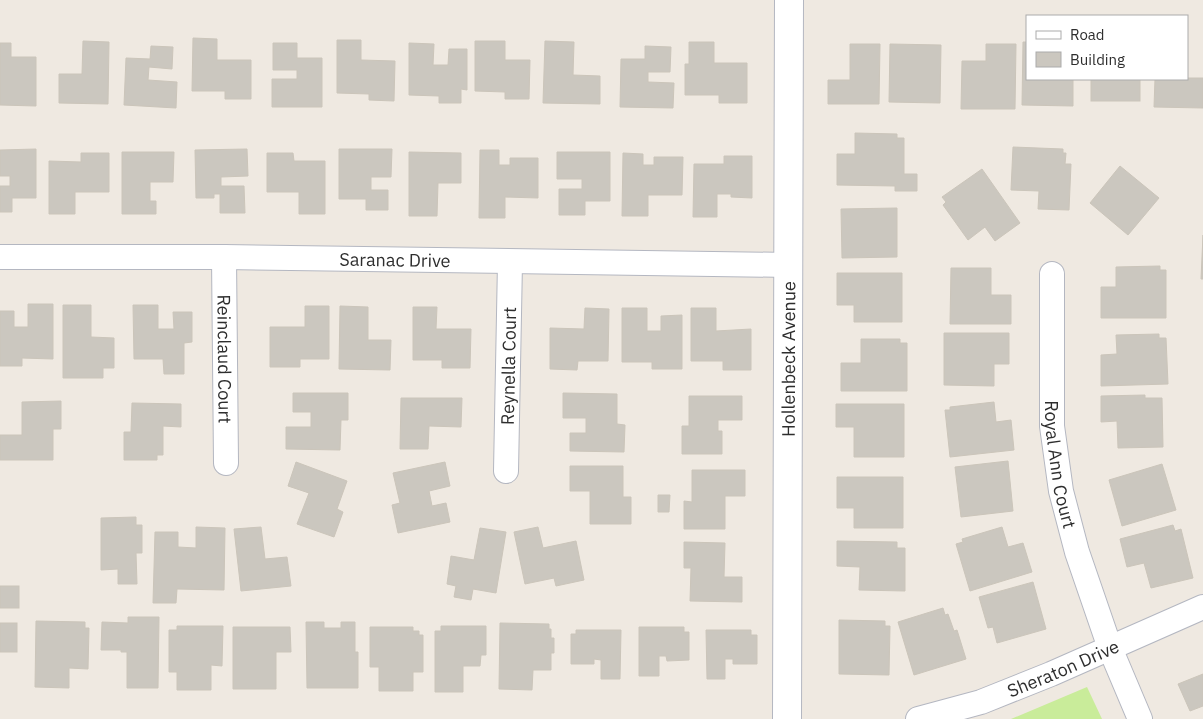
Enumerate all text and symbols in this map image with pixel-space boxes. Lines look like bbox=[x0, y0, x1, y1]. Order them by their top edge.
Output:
legend bbox=[1026, 15, 1188, 80]
text: Road bbox=[1070, 25, 1105, 44]
text: Building bbox=[1070, 50, 1125, 69]
street label: Saranac Drive bbox=[339, 247, 451, 272]
street label: Hollenbeck Avenue bbox=[776, 281, 800, 437]
street label: Reinclaud Court bbox=[213, 294, 237, 424]
street label: Reynella Court bbox=[495, 307, 521, 425]
street label: Royal Ann Court bbox=[1041, 400, 1082, 531]
street label: Sheraton Drive bbox=[1004, 634, 1123, 702]

